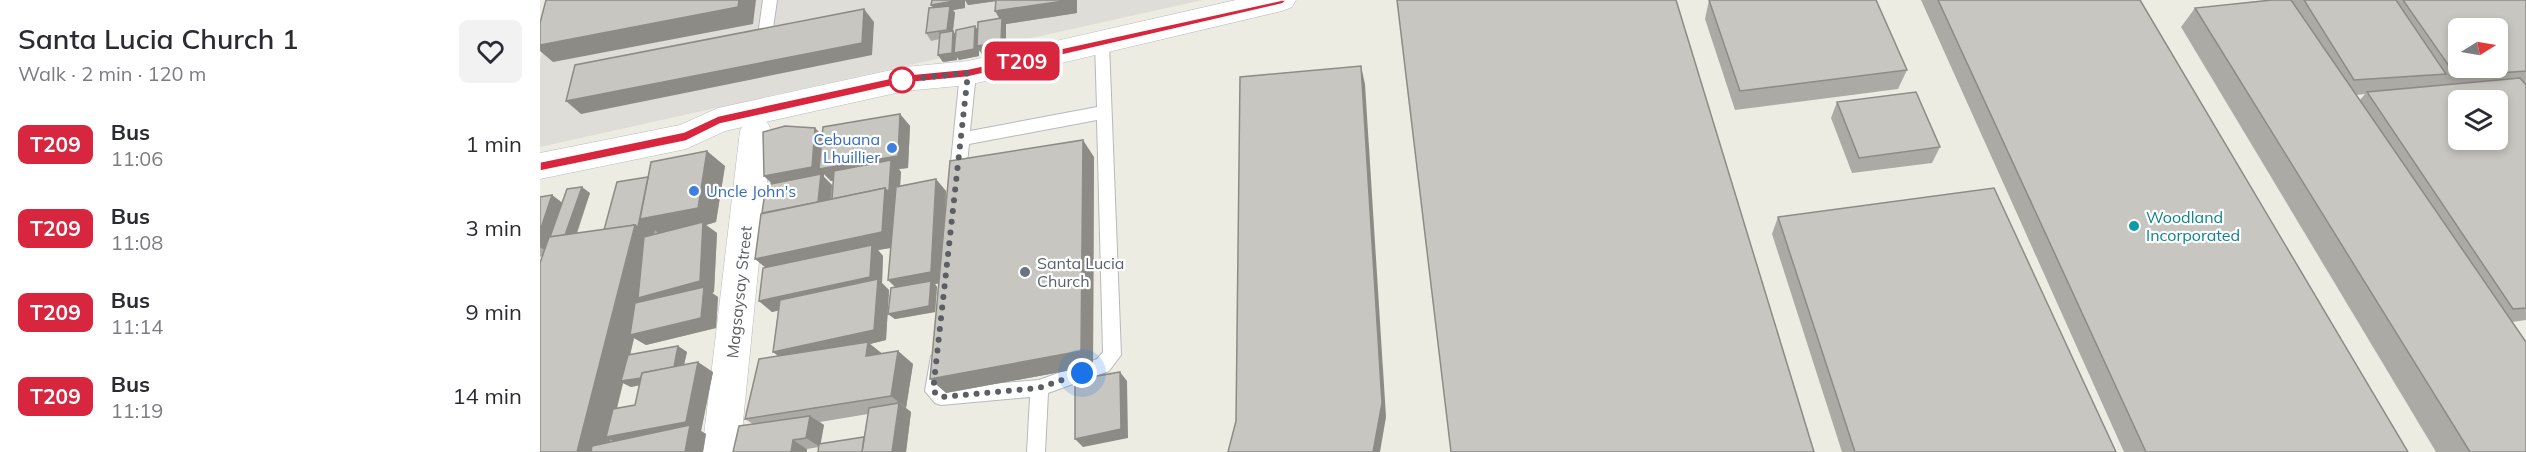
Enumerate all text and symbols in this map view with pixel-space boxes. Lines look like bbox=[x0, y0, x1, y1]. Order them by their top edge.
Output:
north arrow bbox=[2448, 18, 2508, 78]
map controls bbox=[2448, 18, 2508, 150]
button: heart bbox=[459, 20, 522, 83]
text: Santa Lucia Church 1 bbox=[18, 21, 299, 56]
line badge: T209 bbox=[980, 42, 1064, 80]
text: T209 bbox=[997, 48, 1047, 74]
text: Walk · 2 min · 120 m bbox=[18, 61, 206, 86]
unlabelled marker bbox=[889, 67, 915, 93]
button: layers bbox=[2448, 90, 2508, 150]
text: Bus bbox=[111, 118, 150, 146]
place label: Cebuana Lhuillier bbox=[814, 129, 880, 167]
text: 1 min bbox=[466, 130, 522, 158]
text: T209 bbox=[30, 131, 81, 157]
marker: Cebuana Lhuillier bbox=[885, 141, 899, 155]
text: 11:06 bbox=[111, 146, 163, 171]
place label: Uncle John's bbox=[706, 181, 796, 201]
marker: Uncle John's bbox=[687, 184, 701, 198]
text: Bus bbox=[111, 202, 150, 230]
place label: Woodland Incorporated bbox=[2146, 207, 2240, 245]
text: 3 min bbox=[466, 214, 522, 242]
text: T209 bbox=[30, 215, 81, 241]
marker: Woodland Incorporated bbox=[2127, 219, 2141, 233]
street label: Magsaysay Street bbox=[722, 224, 756, 359]
text: 11:08 bbox=[111, 230, 163, 255]
place label: Santa Lucia Church bbox=[1037, 253, 1124, 291]
marker: Santa Lucia Church bbox=[1018, 265, 1032, 279]
text: Bus bbox=[111, 286, 150, 314]
text: 9 min bbox=[466, 298, 522, 326]
text: T209 bbox=[30, 299, 81, 325]
text: 11:14 bbox=[111, 314, 163, 339]
your location bbox=[1067, 358, 1097, 388]
text: Bus bbox=[111, 370, 150, 398]
text: 14 min bbox=[452, 382, 522, 410]
text: T209 bbox=[30, 383, 81, 409]
text: 11:19 bbox=[111, 398, 163, 423]

